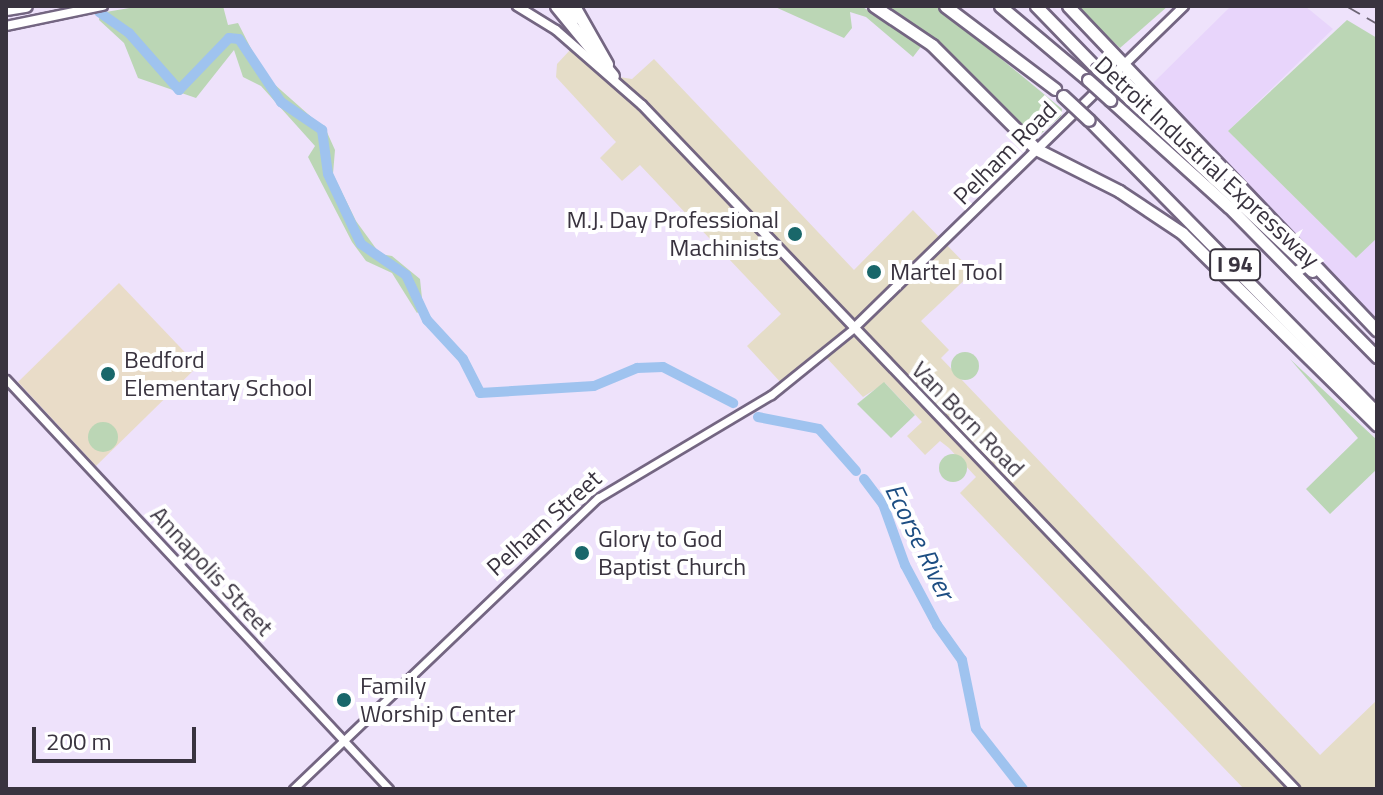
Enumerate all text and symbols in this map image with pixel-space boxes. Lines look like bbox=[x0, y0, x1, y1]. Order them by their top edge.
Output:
street label: Detroit Industrial Expressway bbox=[1089, 50, 1325, 274]
street label: Pelham Road bbox=[947, 95, 1063, 211]
place label: M.J. Day Professional Machinists bbox=[566, 206, 779, 262]
marker: M.J. Day Professional Machinists bbox=[786, 225, 804, 243]
road number: I 94 bbox=[1209, 247, 1261, 283]
place label: Martel Tool bbox=[890, 258, 1003, 286]
marker: Martel Tool bbox=[865, 263, 883, 281]
place label: Bedford Elementary School bbox=[124, 346, 313, 402]
street label: Van Born Road bbox=[906, 355, 1030, 483]
marker: Bedford Elementary School bbox=[99, 365, 117, 383]
street label: Pelham Street bbox=[481, 464, 607, 582]
water label: Ecorse River bbox=[879, 478, 961, 604]
street label: Annapolis Street bbox=[145, 500, 279, 642]
place label: Glory to God Baptist Church bbox=[598, 525, 746, 581]
marker: Glory to God Baptist Church bbox=[573, 544, 591, 562]
place label: Family Worship Center bbox=[360, 672, 516, 728]
marker: Family Worship Center bbox=[335, 691, 353, 709]
scale bar bbox=[36, 711, 200, 761]
text: 200 m bbox=[46, 723, 112, 759]

